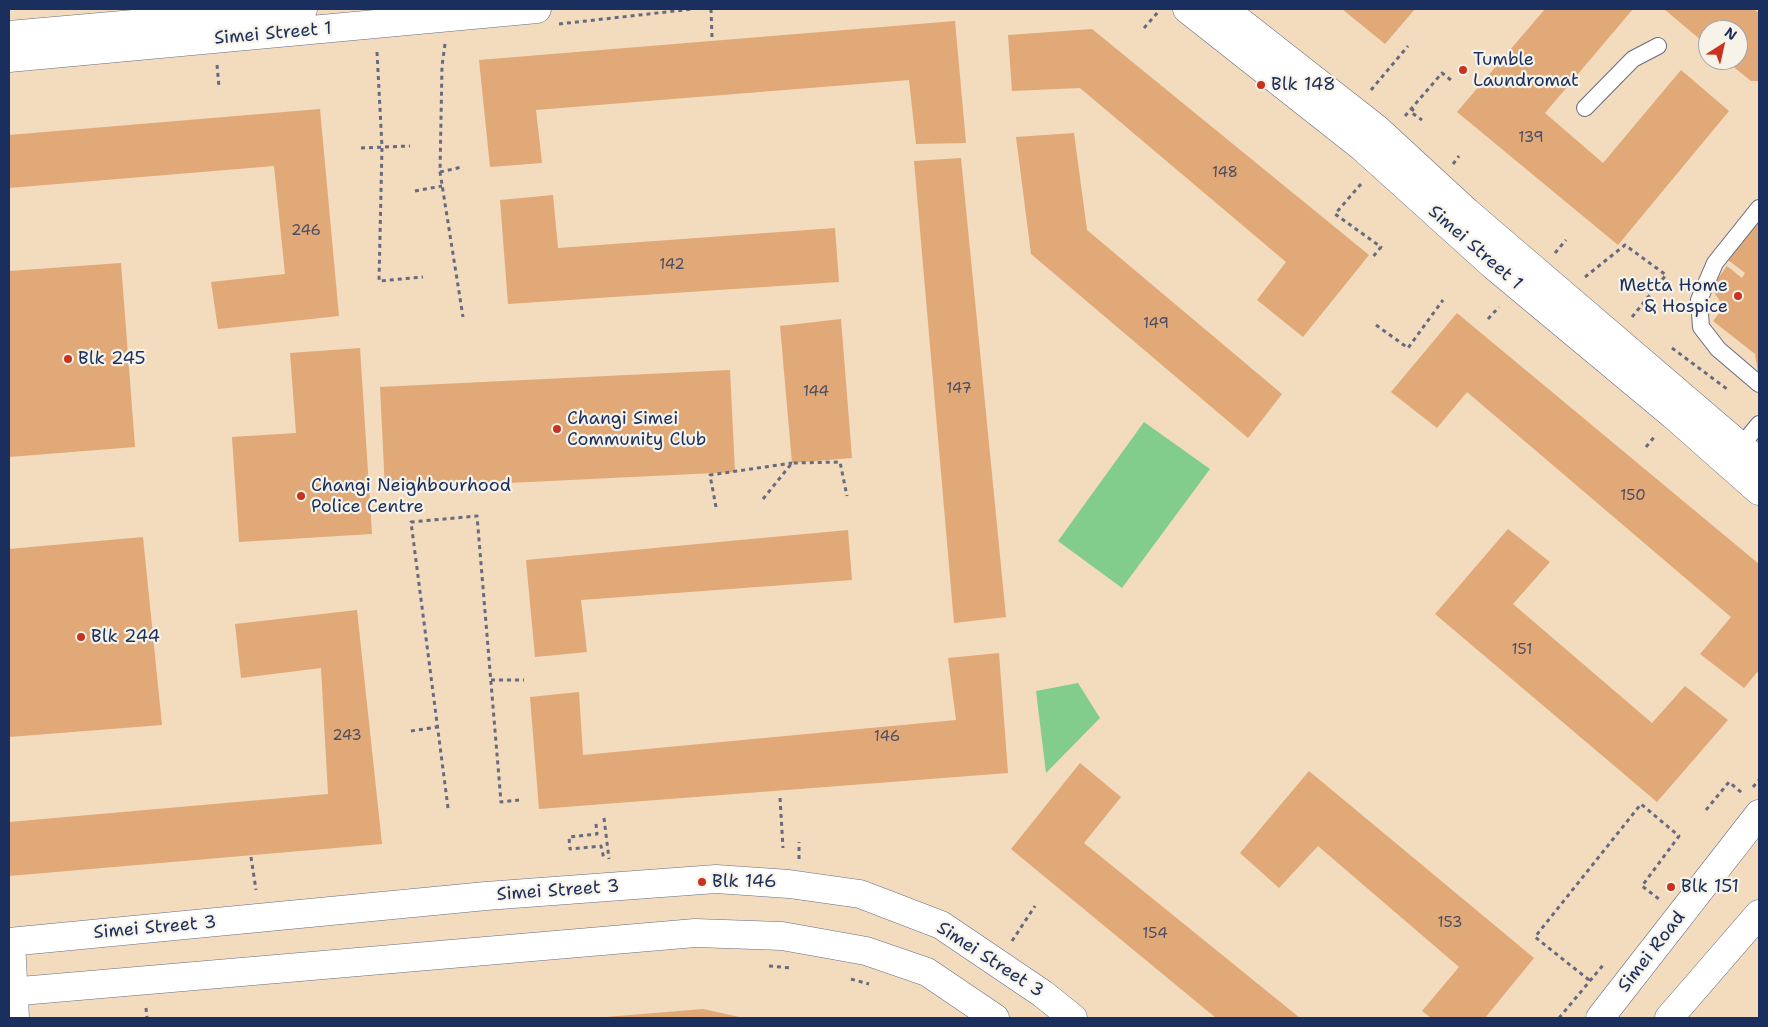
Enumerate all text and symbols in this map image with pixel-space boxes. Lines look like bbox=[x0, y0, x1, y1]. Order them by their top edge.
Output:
street label: Simei Street 1 bbox=[213, 18, 333, 50]
north arrow bbox=[1698, 20, 1748, 70]
text: N bbox=[1721, 23, 1741, 44]
place label: Tumble Laundromat bbox=[1473, 49, 1579, 92]
marker: Tumble Laundromat bbox=[1457, 64, 1469, 76]
place label: Blk 148 bbox=[1271, 74, 1335, 96]
marker: Blk 148 bbox=[1255, 79, 1267, 91]
house number: 139 bbox=[1518, 129, 1544, 147]
house number: 148 bbox=[1212, 164, 1238, 182]
street label: Simei Street 1 bbox=[1423, 201, 1527, 295]
house number: 246 bbox=[291, 222, 321, 240]
house number: 142 bbox=[659, 256, 685, 274]
place label: Metta Home & Hospice bbox=[1619, 275, 1728, 318]
marker: Metta Home & Hospice bbox=[1732, 290, 1744, 302]
house number: 149 bbox=[1143, 315, 1169, 333]
place label: Blk 245 bbox=[78, 348, 146, 370]
marker: Blk 245 bbox=[62, 353, 74, 365]
house number: 147 bbox=[946, 380, 972, 398]
house number: 144 bbox=[803, 383, 829, 401]
place label: Changi Simei Community Club bbox=[567, 408, 706, 450]
marker: Changi Simei Community Club bbox=[551, 423, 563, 435]
place label: Changi Neighbourhood Police Centre bbox=[311, 475, 511, 518]
house number: 150 bbox=[1620, 487, 1646, 505]
marker: Changi Neighbourhood Police Centre bbox=[295, 490, 307, 502]
place label: Blk 244 bbox=[91, 626, 160, 648]
marker: Blk 244 bbox=[75, 631, 87, 643]
house number: 151 bbox=[1512, 641, 1532, 659]
house number: 243 bbox=[332, 727, 362, 745]
house number: 146 bbox=[874, 728, 900, 746]
place label: Blk 146 bbox=[712, 871, 777, 893]
street label: Simei Street 3 bbox=[496, 876, 620, 906]
marker: Blk 146 bbox=[696, 876, 708, 888]
place label: Blk 151 bbox=[1681, 876, 1739, 898]
marker: Blk 151 bbox=[1665, 881, 1677, 893]
street label: Simei Road bbox=[1614, 907, 1690, 997]
street label: Simei Street 3 bbox=[93, 912, 217, 944]
house number: 153 bbox=[1437, 914, 1463, 932]
street label: Simei Street 3 bbox=[933, 917, 1047, 1003]
house number: 154 bbox=[1142, 925, 1168, 943]

